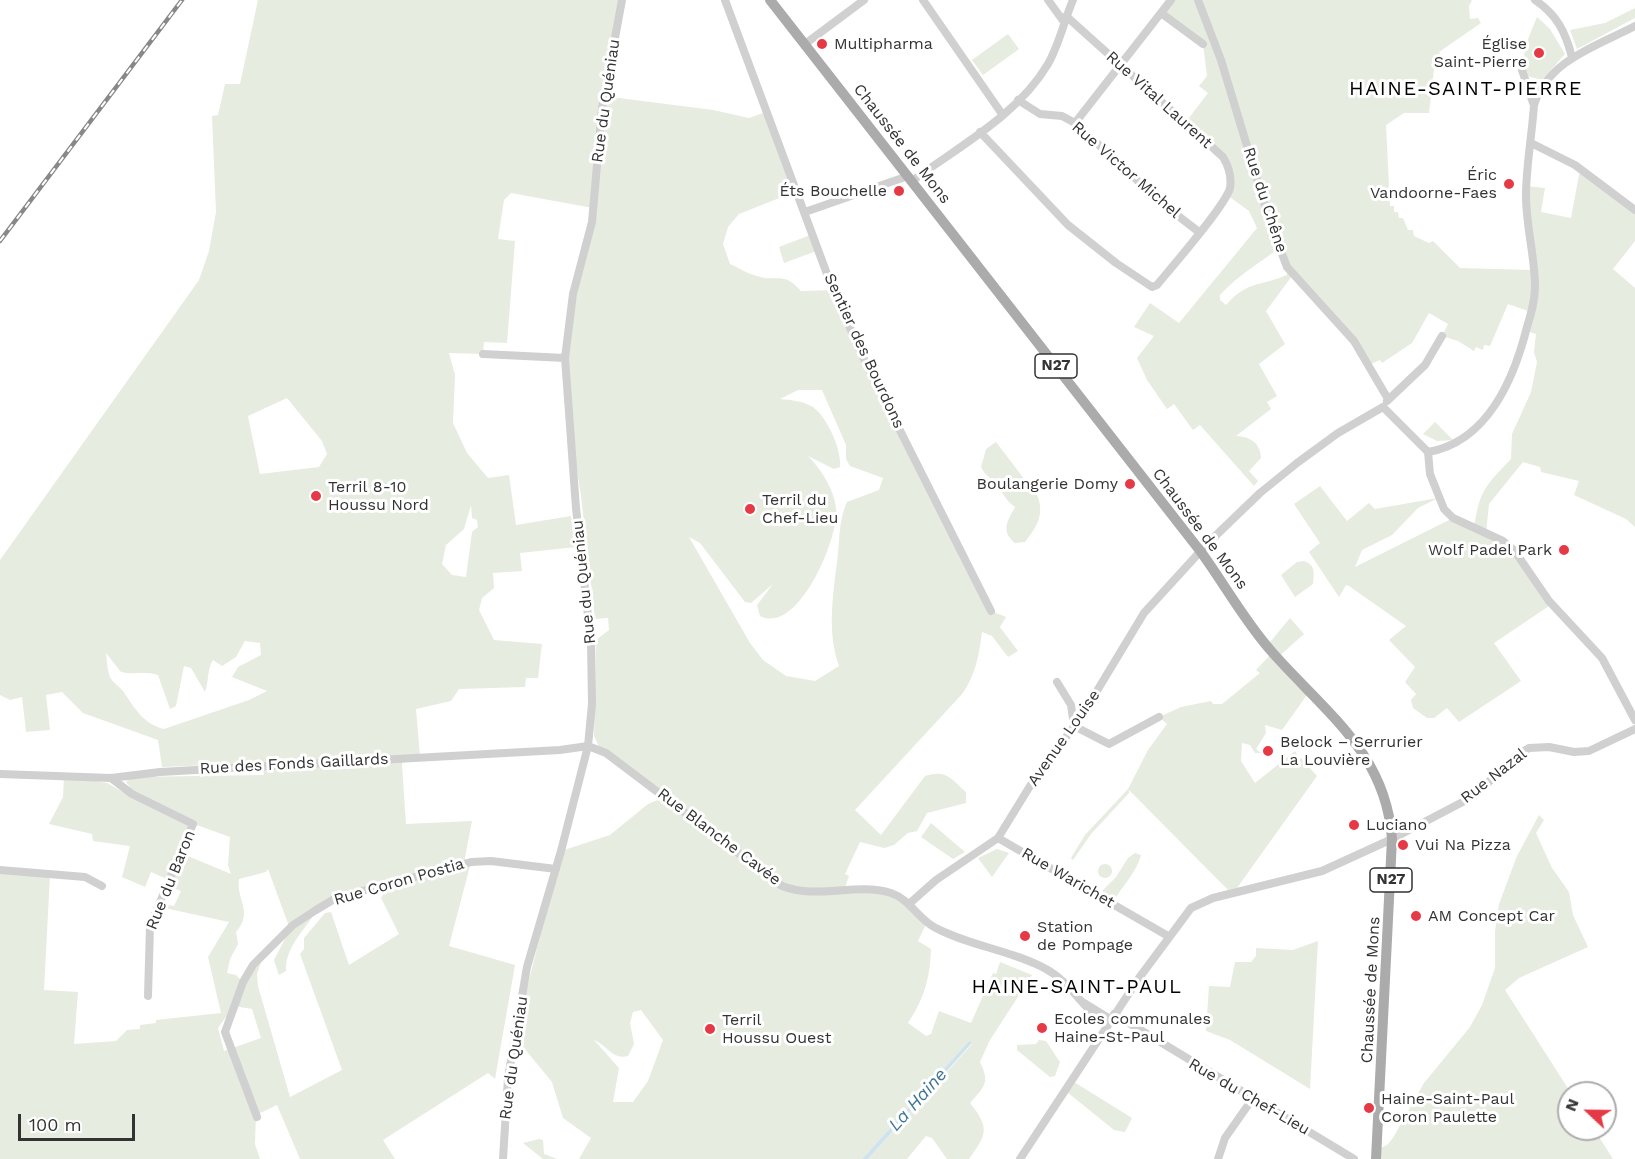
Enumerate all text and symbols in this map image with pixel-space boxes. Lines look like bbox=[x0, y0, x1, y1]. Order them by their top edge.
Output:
place label: Multipharma bbox=[834, 34, 933, 54]
place label: Église Saint-Pierre bbox=[1434, 34, 1527, 72]
marker: Multipharma bbox=[815, 37, 829, 51]
street label: Rue du Quéniau bbox=[588, 38, 624, 164]
marker: Église Saint-Pierre bbox=[1532, 46, 1546, 60]
street label: Rue Vital Laurent bbox=[1102, 47, 1216, 153]
district label: HAINE-SAINT-PIERRE bbox=[1349, 77, 1583, 101]
street label: Chaussée de Mons bbox=[849, 80, 955, 208]
street label: Rue Victor Michel bbox=[1068, 118, 1184, 222]
street label: Rue du Chêne bbox=[1239, 145, 1291, 255]
place label: Éric Vandoorne-Faes bbox=[1370, 165, 1497, 203]
marker: Éric Vandoorne-Faes bbox=[1502, 177, 1516, 191]
place label: Éts Bouchelle bbox=[779, 181, 887, 201]
marker: Éts Bouchelle bbox=[892, 184, 906, 198]
street label: Sentier des Bourdons bbox=[820, 270, 908, 432]
road number: N27 bbox=[1035, 354, 1077, 378]
street label: Chaussée de Mons bbox=[1148, 465, 1252, 593]
place label: Boulangerie Domy bbox=[977, 474, 1118, 494]
place label: Terril 8-10 Houssu Nord bbox=[328, 477, 429, 515]
marker: Boulangerie Domy bbox=[1123, 477, 1137, 491]
marker: Terril 8-10 Houssu Nord bbox=[309, 489, 323, 503]
place label: Terril du Chef-Lieu bbox=[762, 490, 838, 528]
marker: Terril du Chef-Lieu bbox=[743, 502, 757, 516]
street label: Rue du Quéniau bbox=[568, 519, 600, 645]
place label: Wolf Padel Park bbox=[1428, 540, 1552, 560]
marker: Wolf Padel Park bbox=[1557, 543, 1571, 557]
street label: Avenue Louise bbox=[1024, 686, 1104, 790]
place label: Belock – Serrurier La Louvière bbox=[1280, 732, 1423, 770]
marker: Belock – Serrurier La Louvière bbox=[1261, 744, 1275, 758]
street label: Rue Nazal bbox=[1457, 744, 1531, 808]
street label: Rue des Fonds Gaillards bbox=[199, 749, 389, 779]
street label: Rue Blanche Cavée bbox=[654, 784, 784, 890]
place label: Luciano bbox=[1366, 815, 1427, 835]
marker: Luciano bbox=[1347, 818, 1361, 832]
street label: Rue du Baron bbox=[142, 827, 200, 933]
place label: Vui Na Pizza bbox=[1415, 835, 1511, 855]
marker: Vui Na Pizza bbox=[1396, 838, 1410, 852]
street label: Rue Warichet bbox=[1018, 844, 1118, 912]
street label: Rue Coron Postia bbox=[332, 854, 466, 910]
road number: N27 bbox=[1370, 868, 1412, 892]
place label: AM Concept Car bbox=[1428, 906, 1555, 926]
marker: AM Concept Car bbox=[1409, 909, 1423, 923]
street label: Chaussée de Mons bbox=[1358, 916, 1384, 1064]
place label: Station de Pompage bbox=[1037, 917, 1133, 955]
marker: Station de Pompage bbox=[1018, 929, 1032, 943]
district label: HAINE-SAINT-PAUL bbox=[972, 975, 1182, 999]
street label: Rue du Quéniau bbox=[496, 995, 532, 1121]
place label: Ecoles communales Haine-St-Paul bbox=[1054, 1009, 1211, 1047]
place label: Terril Houssu Ouest bbox=[722, 1010, 831, 1048]
marker: Ecoles communales Haine-St-Paul bbox=[1035, 1021, 1049, 1035]
marker: Terril Houssu Ouest bbox=[703, 1022, 717, 1036]
street label: Rue du Chef-Lieu bbox=[1185, 1054, 1313, 1140]
water label: La Haine bbox=[884, 1064, 952, 1136]
north arrow bbox=[1557, 1081, 1617, 1141]
place label: Haine-Saint-Paul Coron Paulette bbox=[1381, 1089, 1514, 1127]
text: N bbox=[1561, 1096, 1583, 1114]
marker: Haine-Saint-Paul Coron Paulette bbox=[1362, 1101, 1376, 1115]
scale bar bbox=[21, 1102, 138, 1140]
text: 100 m bbox=[29, 1114, 82, 1135]

